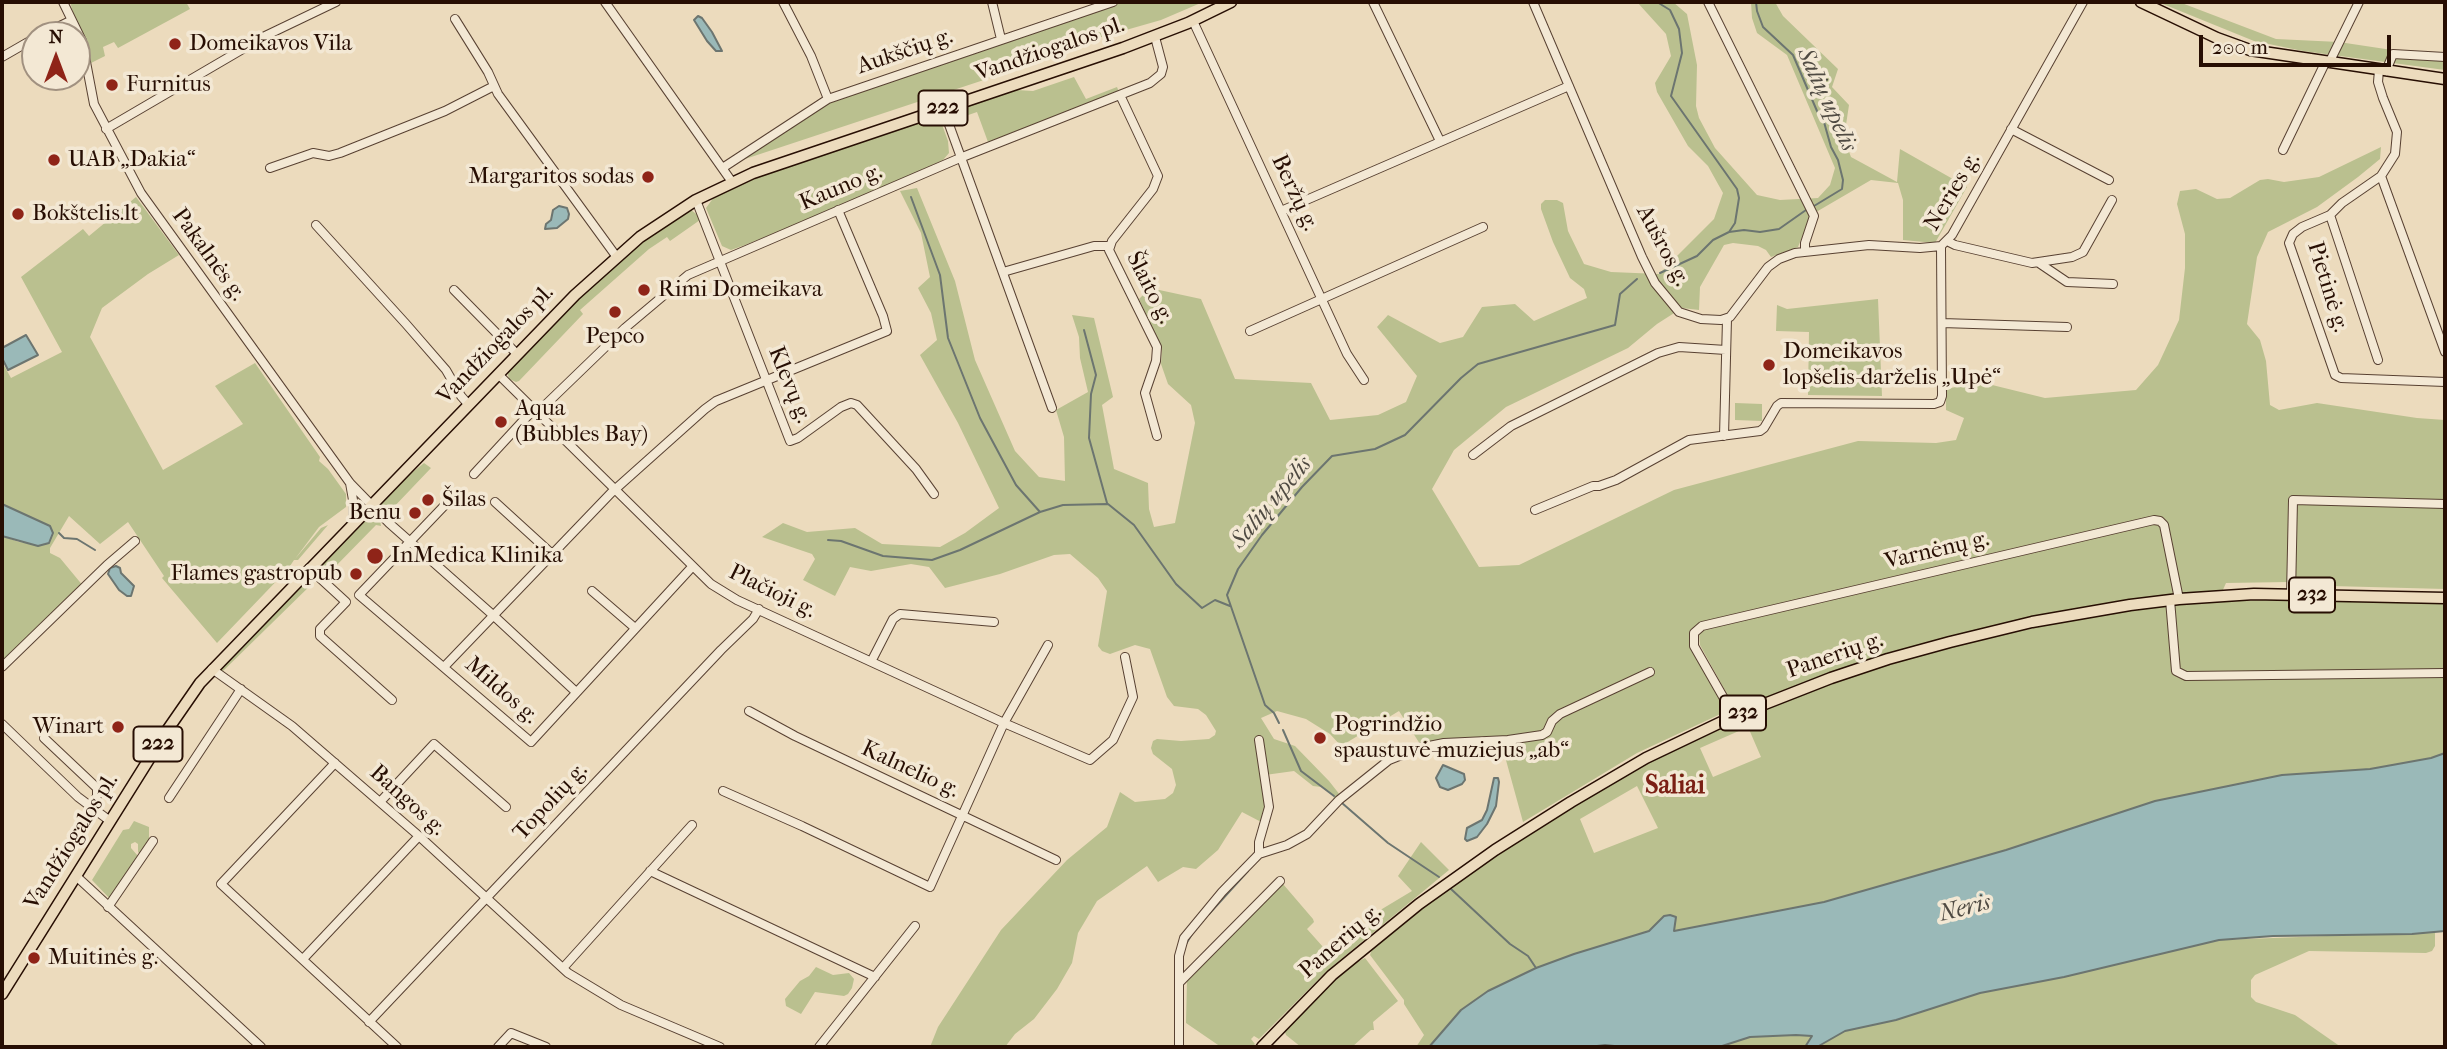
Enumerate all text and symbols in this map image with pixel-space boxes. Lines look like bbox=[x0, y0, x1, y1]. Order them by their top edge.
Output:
street label: Vandžiogalos pl. bbox=[972, 12, 1128, 88]
north arrow bbox=[21, 21, 91, 91]
scale bar bbox=[2202, 21, 2394, 65]
street label: Aukščių g. bbox=[854, 23, 956, 81]
text: N bbox=[49, 26, 63, 48]
place label: Domeikavos Vila bbox=[189, 30, 352, 58]
text: 200 m bbox=[2212, 35, 2268, 59]
marker: Domeikavos Vila bbox=[167, 36, 183, 52]
water label: Salių upelis bbox=[1789, 44, 1863, 156]
place label: Furnitus bbox=[126, 71, 211, 99]
marker: Furnitus bbox=[104, 77, 120, 93]
road number: 222 bbox=[918, 90, 968, 126]
place label: UAB „Dakia“ bbox=[68, 146, 196, 174]
street label: Neries g. bbox=[1919, 148, 1987, 236]
street label: Beržų g. bbox=[1264, 150, 1324, 236]
marker: UAB „Dakia“ bbox=[46, 152, 62, 168]
street label: Kauno g. bbox=[796, 158, 886, 218]
place label: Margaritos sodas bbox=[468, 163, 634, 191]
marker: Margaritos sodas bbox=[640, 169, 656, 185]
place label: Bokštelis.lt bbox=[32, 200, 139, 228]
street label: Aušros g. bbox=[1629, 201, 1695, 291]
street label: Pakalnės g. bbox=[165, 203, 251, 307]
marker: Bokštelis.lt bbox=[10, 206, 26, 222]
street label: Pietinė g. bbox=[2300, 238, 2354, 336]
street label: Šlaito g. bbox=[1119, 247, 1179, 329]
place label: Rimi Domeikava bbox=[658, 276, 823, 304]
street label: Vandžiogalos pl. bbox=[432, 279, 560, 411]
marker: Rimi Domeikava bbox=[636, 282, 652, 298]
marker: Pepco bbox=[607, 304, 623, 320]
place label: Pepco bbox=[585, 323, 645, 351]
place label: Domeikavos lopšelis-darželis „Upė“ bbox=[1783, 338, 2001, 392]
street label: Klevų g. bbox=[761, 343, 817, 427]
marker: Domeikavos lopšelis-darželis „Upė“ bbox=[1761, 357, 1777, 373]
place label: Aqua (Bubbles Bay) bbox=[515, 395, 648, 449]
marker: Aqua (Bubbles Bay) bbox=[493, 414, 509, 430]
water label: Salių upelis bbox=[1225, 451, 1319, 555]
place label: Šilas bbox=[442, 486, 486, 514]
marker: Šilas bbox=[420, 492, 436, 508]
place label: Benu bbox=[349, 499, 401, 527]
marker: Benu bbox=[407, 505, 423, 521]
street label: Varnėnų g. bbox=[1882, 526, 1992, 576]
place label: InMedica Klinika bbox=[391, 542, 563, 570]
marker: InMedica Klinika bbox=[365, 546, 385, 566]
street label: Plačioji g. bbox=[724, 559, 820, 625]
place label: Flames gastropub bbox=[170, 560, 342, 588]
marker: Flames gastropub bbox=[348, 566, 364, 582]
road number: 232 bbox=[2289, 578, 2335, 612]
street label: Panerių g. bbox=[1783, 627, 1887, 685]
street label: Mildos g. bbox=[459, 652, 543, 730]
road number: 232 bbox=[1720, 696, 1766, 730]
place label: Pogrindžio spaustuvė-muziejus „ab“ bbox=[1334, 711, 1569, 765]
place label: Winart bbox=[33, 713, 104, 741]
marker: Winart bbox=[110, 719, 126, 735]
road number: 222 bbox=[134, 726, 182, 762]
marker: Pogrindžio spaustuvė-muziejus „ab“ bbox=[1312, 730, 1328, 746]
street label: Kalnelio g. bbox=[857, 735, 963, 805]
street label: Topolių g. bbox=[508, 757, 594, 847]
street label: Bangos g. bbox=[363, 760, 451, 842]
street label: Vandžiogalos pl. bbox=[19, 769, 125, 915]
district label: Saliai bbox=[1645, 771, 1705, 803]
water label: Neris bbox=[1936, 889, 1994, 929]
street label: Panerių g. bbox=[1294, 899, 1388, 985]
place label: Muitinės g. bbox=[48, 944, 158, 972]
marker: Muitinės g. bbox=[26, 950, 42, 966]

